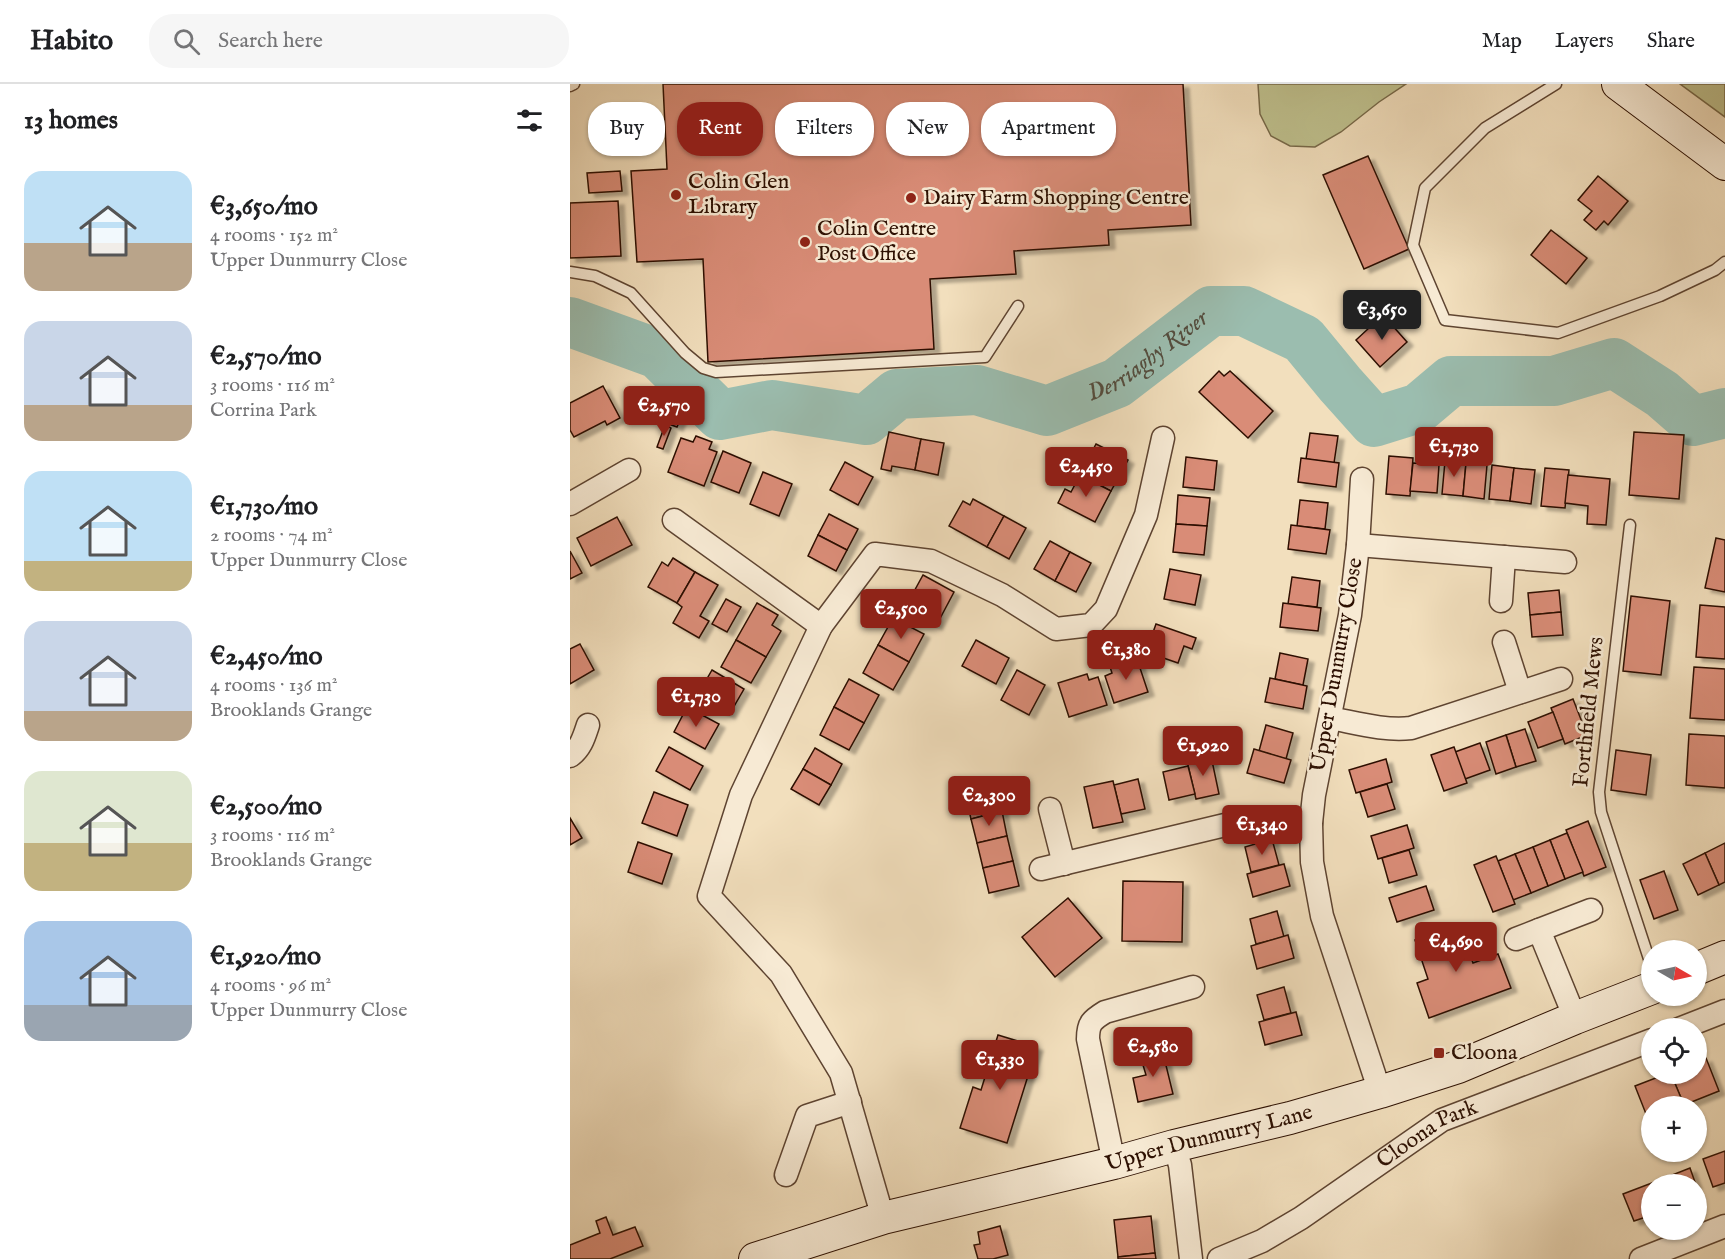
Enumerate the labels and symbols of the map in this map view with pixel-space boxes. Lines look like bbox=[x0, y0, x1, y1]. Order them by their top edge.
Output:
place label: Colin Glen Library bbox=[688, 168, 789, 221]
place label: Dairy Farm Shopping Centre bbox=[923, 184, 1189, 212]
marker: Colin Glen Library bbox=[669, 188, 683, 202]
marker: Dairy Farm Shopping Centre bbox=[904, 191, 918, 205]
place label: Colin Centre Post Office bbox=[817, 215, 936, 268]
marker: Colin Centre Post Office bbox=[798, 235, 812, 249]
pin: €3,650 bbox=[1333, 290, 1431, 341]
water label: Derriaghy River bbox=[1083, 302, 1216, 409]
pin: €2,570 bbox=[615, 386, 713, 437]
pin: €1,730 bbox=[1405, 427, 1503, 478]
pin: €2,450 bbox=[1037, 447, 1135, 498]
street label: Upper Dunmurry Close bbox=[1304, 556, 1370, 774]
pin: €2,500 bbox=[852, 589, 950, 640]
pin: €1,380 bbox=[1077, 630, 1175, 681]
street label: Forthfield Mews bbox=[1567, 635, 1611, 789]
pin: €1,730 bbox=[647, 677, 745, 728]
pin: €1,920 bbox=[1154, 726, 1252, 777]
pin: €2,300 bbox=[940, 776, 1038, 827]
pin: €1,340 bbox=[1213, 805, 1311, 856]
pin: €4,690 bbox=[1407, 922, 1505, 973]
north arrow bbox=[1641, 940, 1707, 1006]
pin: €2,580 bbox=[1104, 1027, 1202, 1078]
place label: Cloona bbox=[1451, 1039, 1518, 1067]
pin: €1,330 bbox=[951, 1040, 1049, 1091]
marker: Cloona bbox=[1432, 1046, 1446, 1060]
street label: Cloona Park bbox=[1371, 1094, 1482, 1175]
street label: Upper Dunmurry Lane bbox=[1102, 1098, 1316, 1179]

